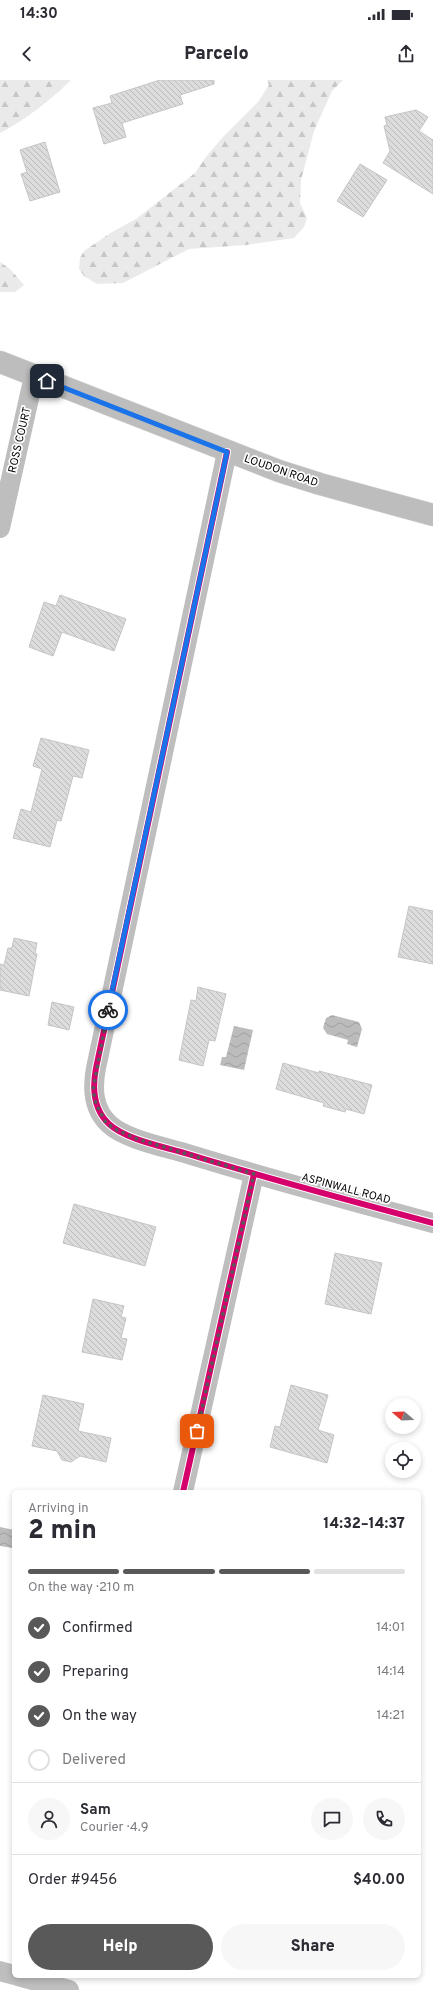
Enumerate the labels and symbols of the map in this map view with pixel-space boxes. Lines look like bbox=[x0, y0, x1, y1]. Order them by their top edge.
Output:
pin bbox=[30, 364, 64, 398]
street label: ROSS COURT bbox=[6, 406, 34, 474]
street label: LOUDON ROAD bbox=[242, 452, 320, 490]
courier bbox=[88, 990, 128, 1030]
street label: ASPINWALL ROAD bbox=[300, 1170, 392, 1208]
north arrow bbox=[385, 1398, 421, 1434]
pin bbox=[180, 1414, 214, 1448]

